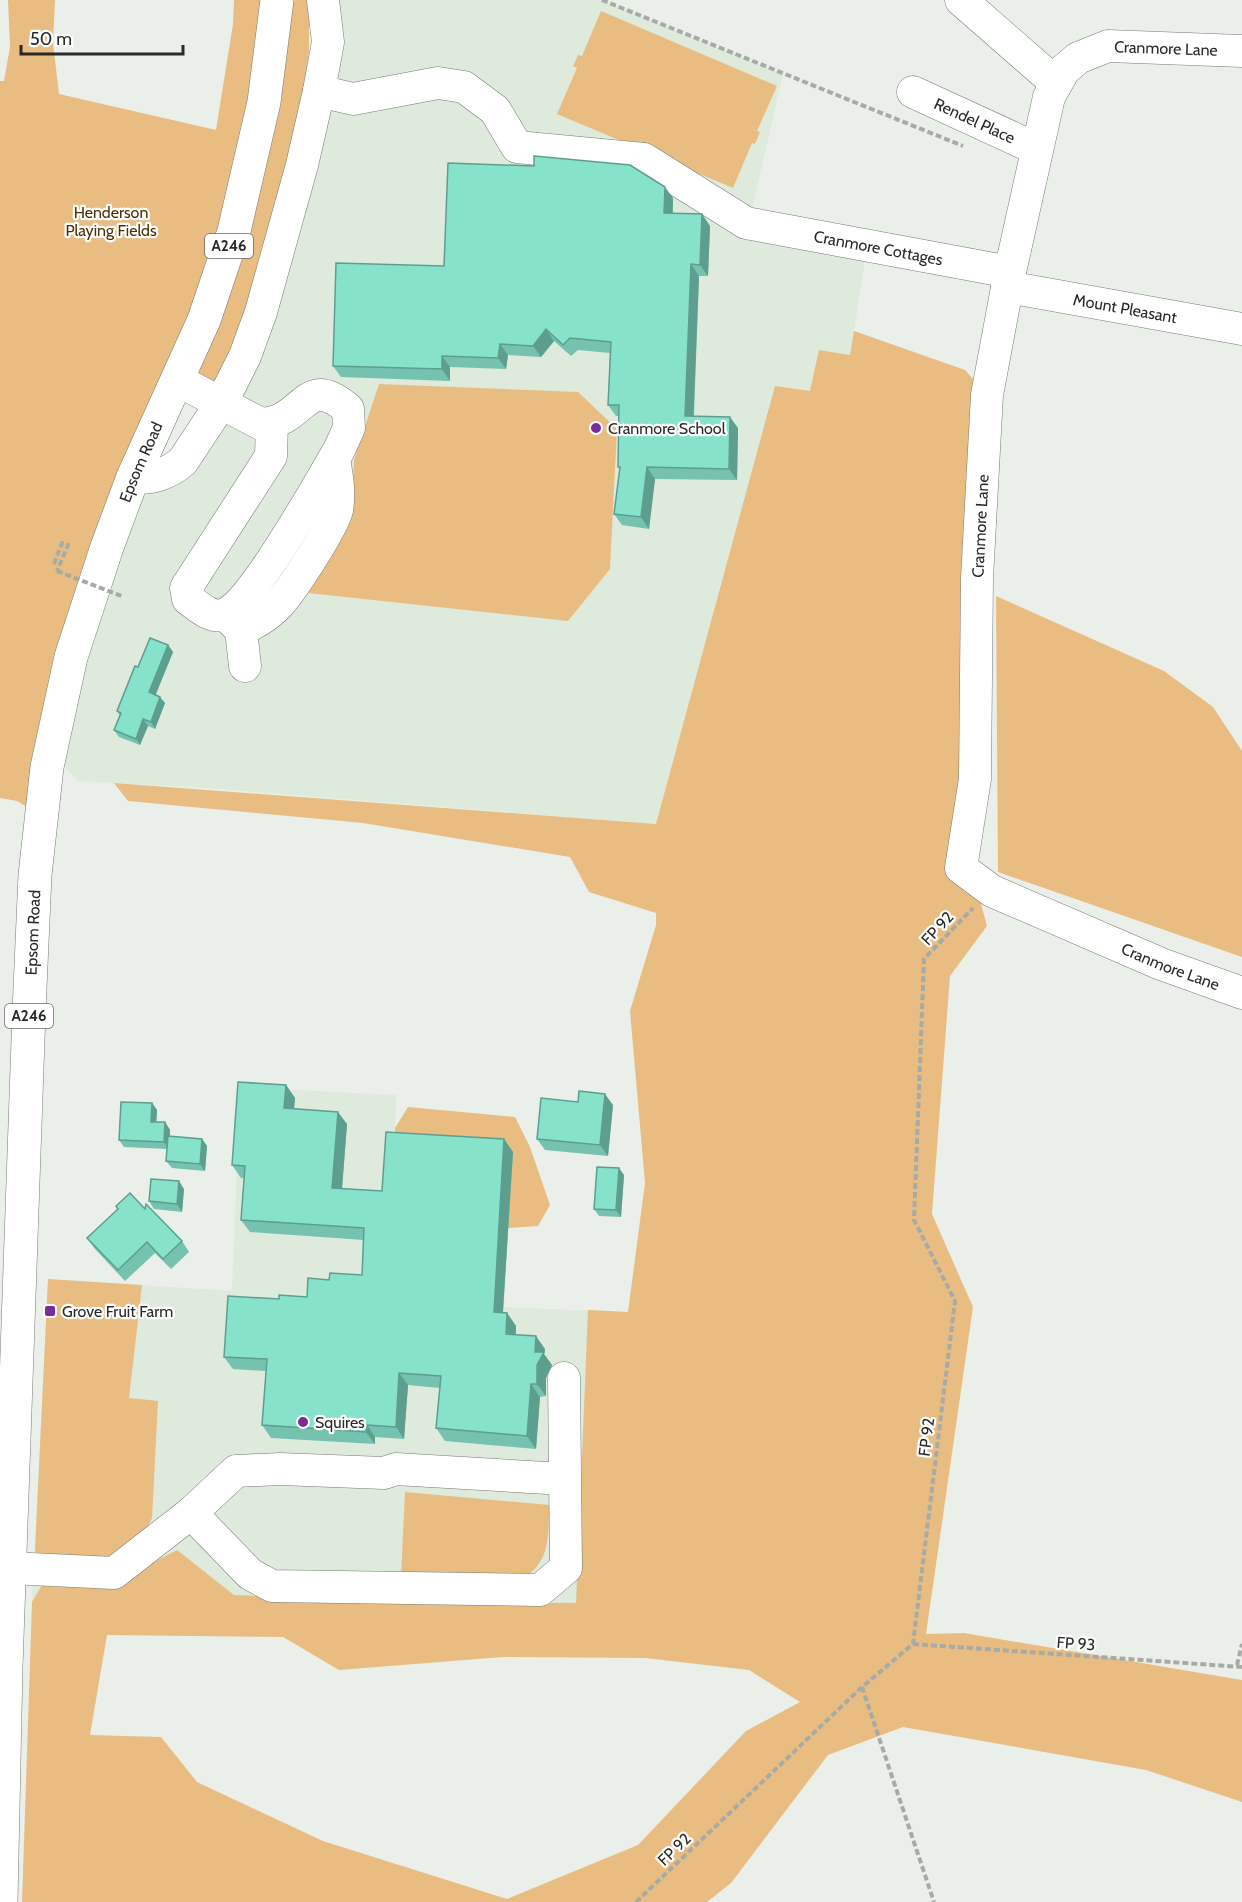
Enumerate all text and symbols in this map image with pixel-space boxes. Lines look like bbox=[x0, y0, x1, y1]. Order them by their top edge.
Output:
scale bar bbox=[21, 18, 183, 56]
text: 50 m bbox=[30, 28, 72, 50]
street label: Cranmore Lane bbox=[1114, 37, 1218, 60]
street label: Rendel Place bbox=[931, 94, 1018, 148]
park label: Henderson Playing Fields bbox=[65, 203, 157, 240]
street label: Cranmore Cottages bbox=[812, 227, 945, 269]
road number: A246 bbox=[205, 234, 253, 258]
street label: Mount Pleasant bbox=[1072, 290, 1179, 327]
street label: Epsom Road bbox=[116, 419, 167, 505]
place label: Cranmore School bbox=[608, 419, 726, 438]
marker: Cranmore School bbox=[589, 421, 603, 435]
street label: Cranmore Lane bbox=[968, 474, 993, 578]
street label: Epsom Road bbox=[22, 889, 44, 976]
street label: FP 92 bbox=[917, 908, 957, 949]
street label: Cranmore Lane bbox=[1118, 939, 1222, 994]
road number: A246 bbox=[5, 1004, 53, 1028]
place label: Grove Fruit Farm bbox=[62, 1302, 173, 1321]
marker: Grove Fruit Farm bbox=[43, 1304, 57, 1318]
place label: Squires bbox=[315, 1413, 365, 1432]
marker: Squires bbox=[296, 1415, 310, 1429]
street label: FP 92 bbox=[915, 1417, 938, 1457]
street label: FP 93 bbox=[1056, 1633, 1096, 1654]
street label: FP 92 bbox=[654, 1829, 695, 1870]

